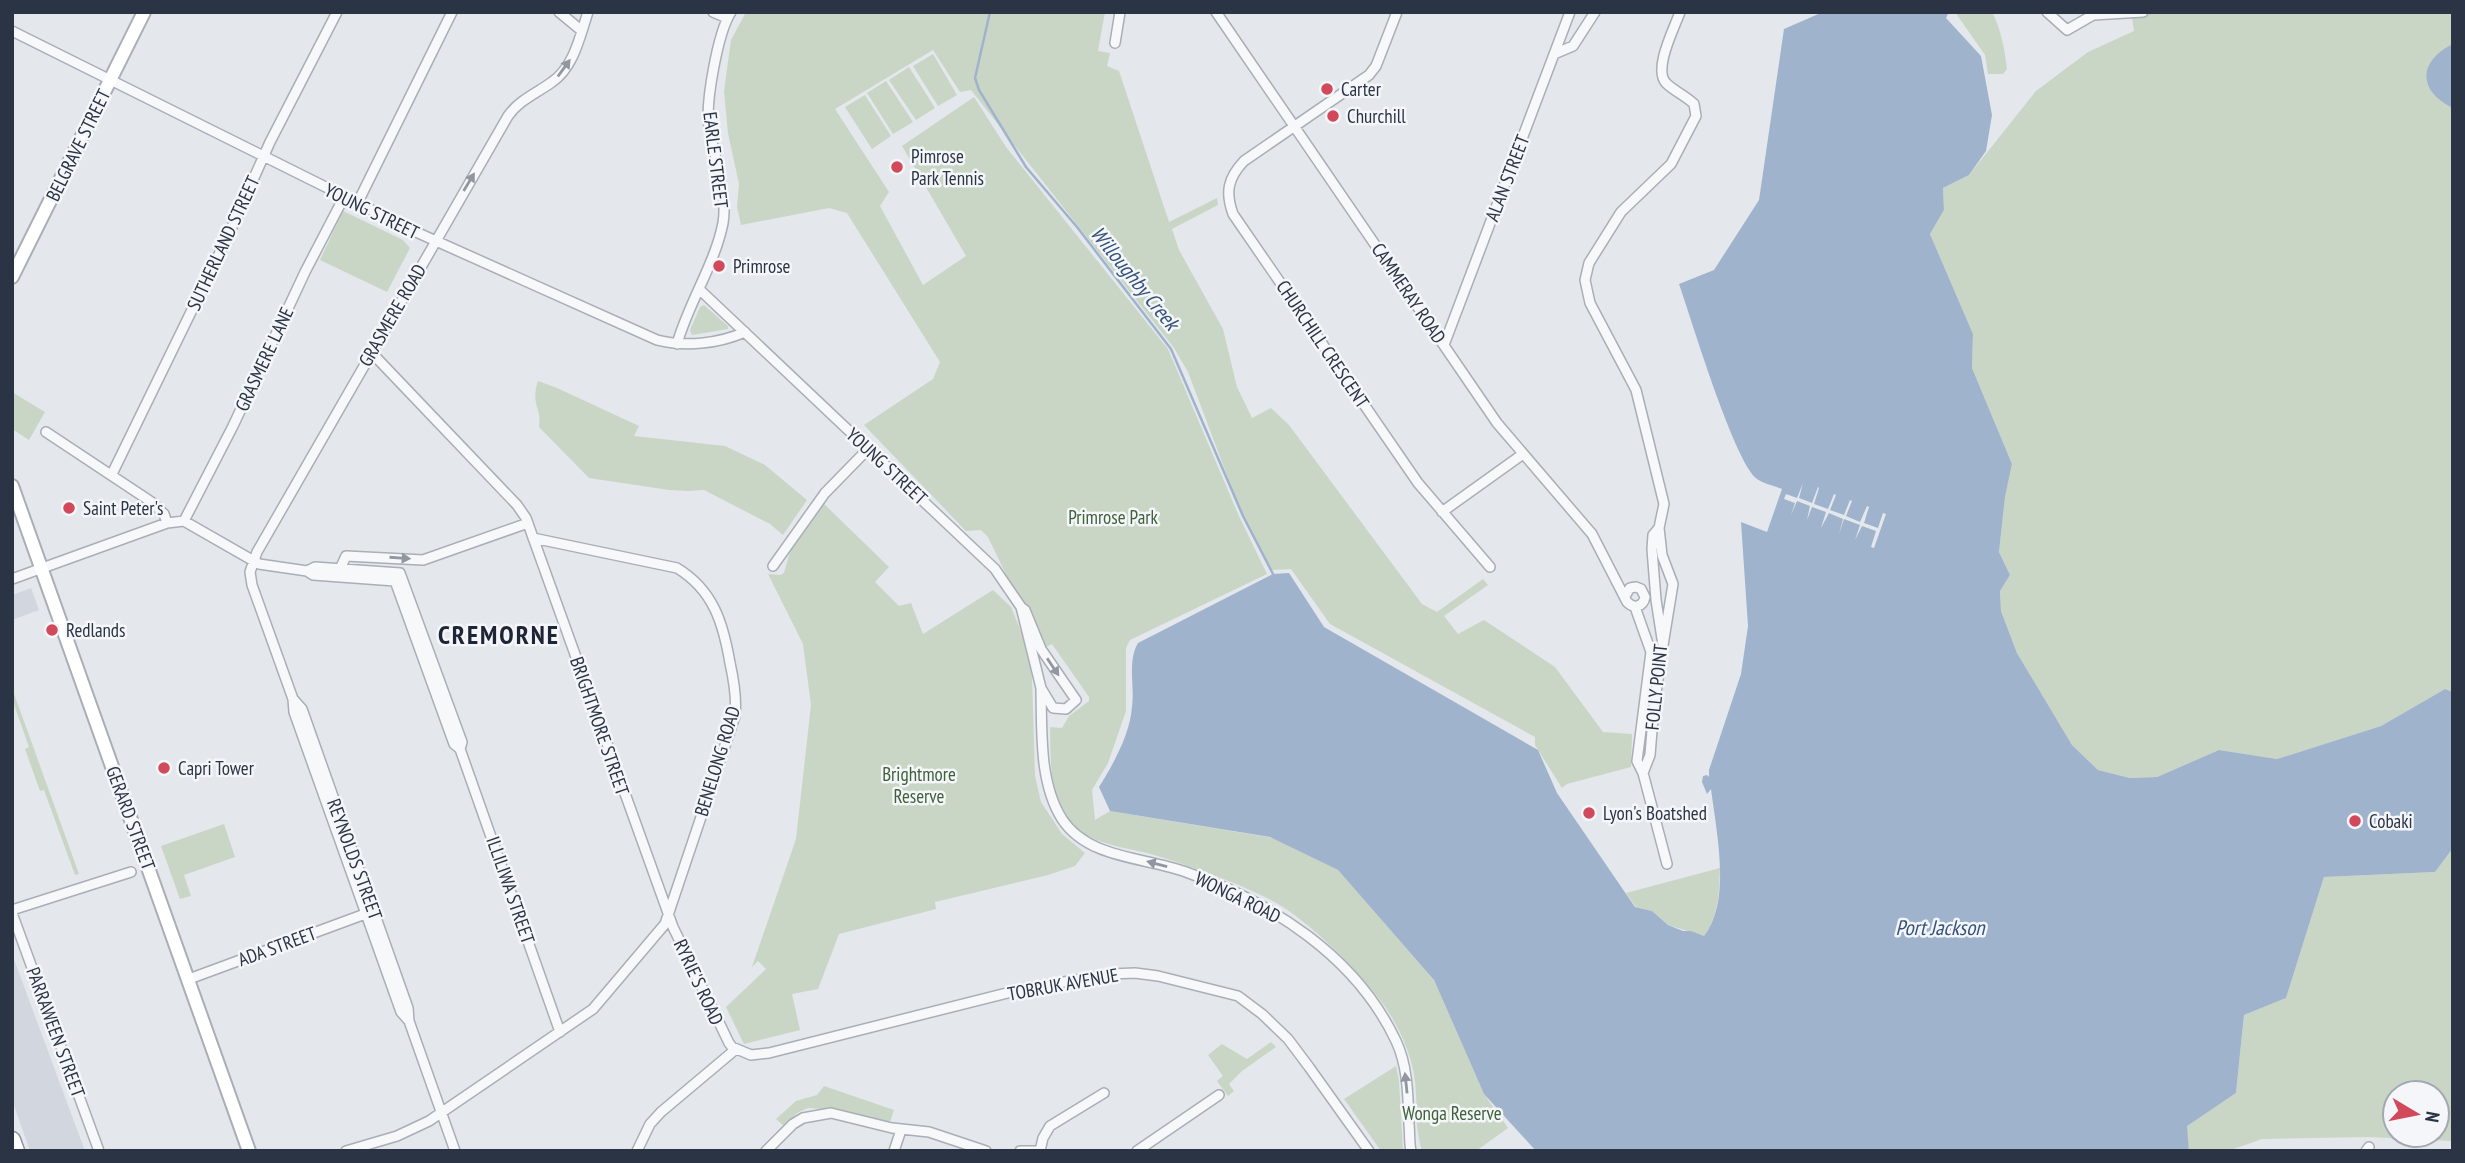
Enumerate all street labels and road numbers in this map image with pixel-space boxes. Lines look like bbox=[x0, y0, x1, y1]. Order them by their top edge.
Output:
street label: BELGRAVE STREET bbox=[41, 85, 116, 205]
street label: EARLE STREET bbox=[698, 110, 734, 210]
street label: ALAN STREET bbox=[1480, 131, 1535, 225]
street label: SUTHERLAND STREET bbox=[181, 171, 265, 314]
street label: YOUNG STREET bbox=[321, 178, 424, 244]
street label: CAMMERAY ROAD bbox=[1367, 238, 1451, 348]
street label: GRASMERE ROAD bbox=[353, 259, 431, 370]
street label: CHURCHILL CRESCENT bbox=[1271, 275, 1375, 413]
street label: GRASMERE LANE bbox=[229, 303, 299, 415]
street label: YOUNG STREET bbox=[841, 422, 933, 510]
street label: FOLLY POINT bbox=[1640, 642, 1673, 731]
street label: BRIGHTMORE STREET bbox=[565, 654, 635, 799]
street label: BENELONG ROAD bbox=[689, 703, 745, 819]
street label: GERARD STREET bbox=[101, 763, 161, 874]
street label: REYNOLDS STREET bbox=[322, 795, 388, 923]
street label: ILLILIWA STREET bbox=[481, 833, 541, 947]
street label: WONGA ROAD bbox=[1191, 866, 1285, 928]
street label: ADA STREET bbox=[235, 921, 320, 971]
street label: RYRIE'S ROAD bbox=[669, 935, 729, 1029]
street label: TOBRUK AVENUE bbox=[1006, 962, 1120, 1006]
street label: PARRAWEEN STREET bbox=[21, 964, 91, 1101]

